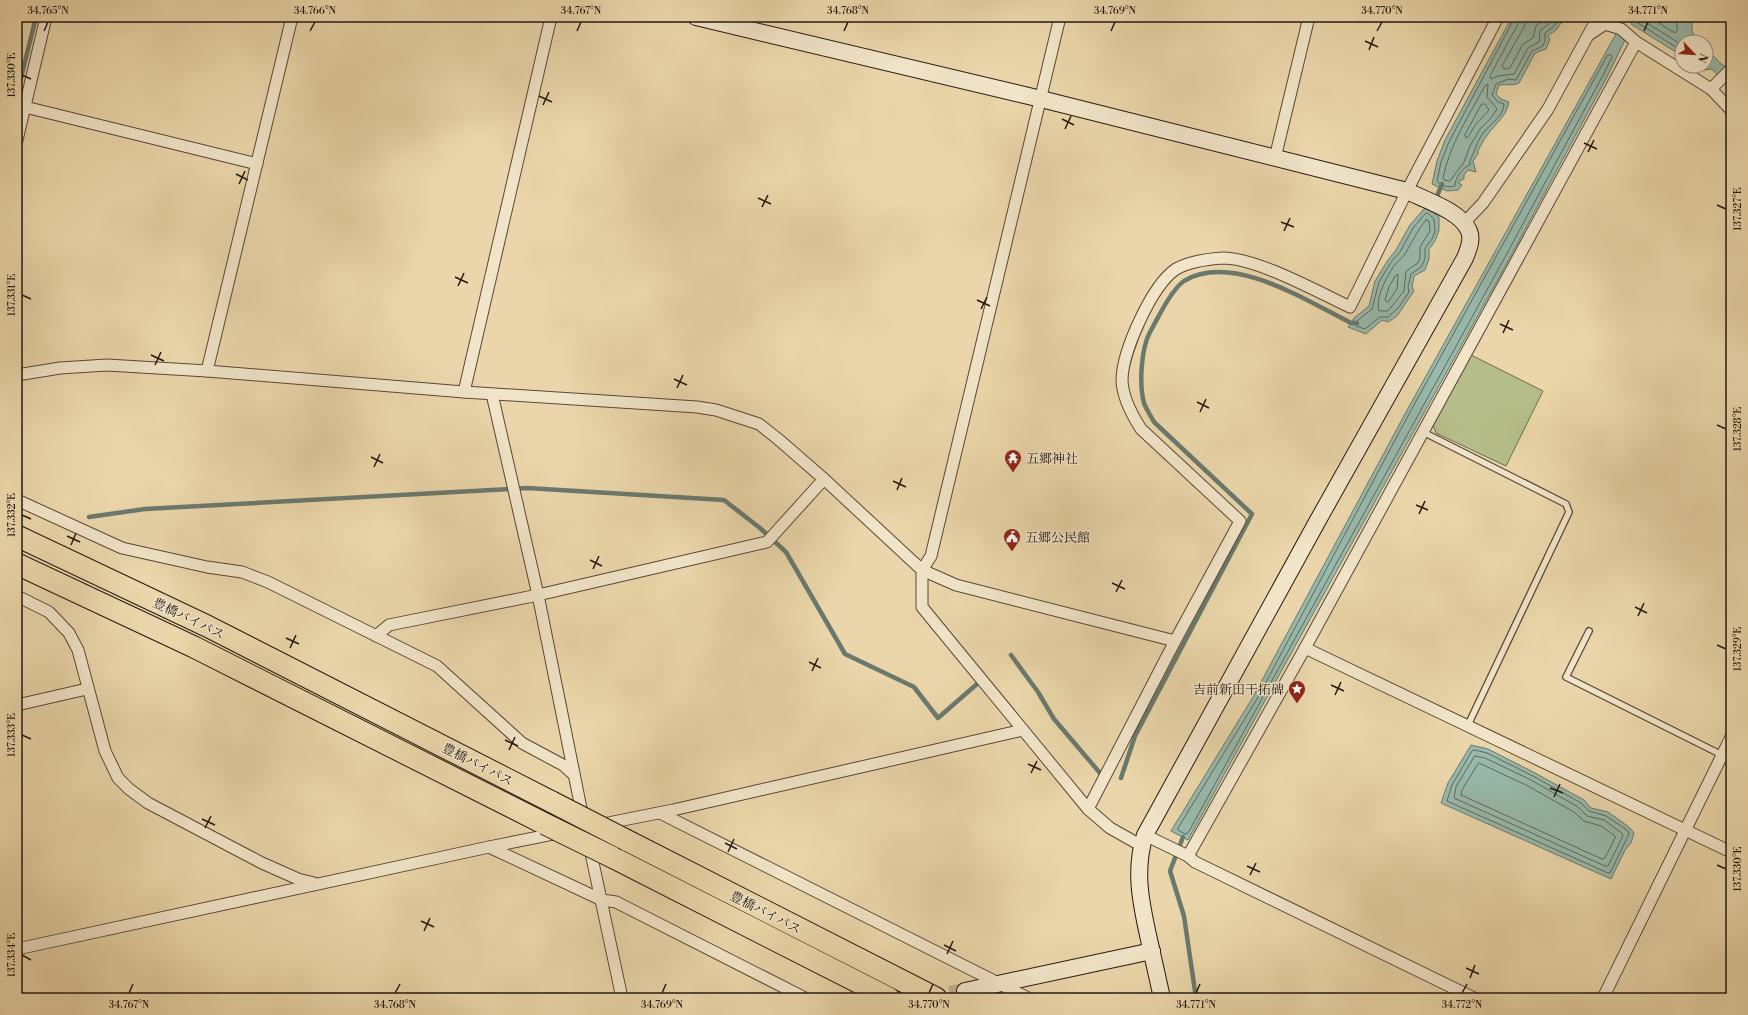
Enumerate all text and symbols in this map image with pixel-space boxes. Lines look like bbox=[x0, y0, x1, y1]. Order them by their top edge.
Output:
text: 34.765°N bbox=[27, 5, 69, 17]
text: 34.766°N bbox=[294, 5, 336, 17]
text: 34.767°N bbox=[561, 5, 602, 17]
text: 34.768°N bbox=[827, 5, 869, 17]
text: 34.769°N bbox=[1094, 5, 1136, 17]
text: 34.770°N bbox=[1361, 5, 1403, 17]
text: 34.771°N bbox=[1628, 5, 1668, 17]
north arrow bbox=[1674, 34, 1714, 74]
text: N bbox=[1694, 51, 1710, 65]
text: 137.330°E bbox=[6, 52, 18, 97]
text: 137.327°E bbox=[1732, 187, 1744, 231]
text: 137.331°E bbox=[6, 274, 18, 316]
text: 137.328°E bbox=[1732, 407, 1744, 451]
temple icon: 五郷神社 bbox=[1003, 448, 1023, 473]
place label: 五郷神社 bbox=[1026, 451, 1078, 467]
text: 137.332°E bbox=[6, 493, 18, 537]
public building icon: 五郷公民館 bbox=[1002, 527, 1022, 552]
place label: 五郷公民館 bbox=[1025, 530, 1090, 546]
street label: 豊橋バイパス bbox=[150, 595, 227, 643]
text: 137.329°E bbox=[1732, 627, 1744, 671]
place icon: 吉前新田干拓碑 bbox=[1287, 679, 1307, 704]
place label: 吉前新田干拓碑 bbox=[1193, 682, 1284, 698]
text: 137.333°E bbox=[6, 713, 18, 757]
street label: 豊橋バイパス bbox=[439, 740, 516, 790]
text: 137.330°E bbox=[1732, 846, 1744, 891]
street label: 豊橋バイパス bbox=[727, 888, 804, 938]
text: 137.334°E bbox=[6, 933, 18, 977]
text: 34.767°N bbox=[109, 999, 150, 1011]
text: 34.768°N bbox=[374, 999, 416, 1011]
text: 34.769°N bbox=[641, 999, 683, 1011]
text: 34.770°N bbox=[908, 999, 950, 1011]
text: 34.771°N bbox=[1176, 999, 1216, 1011]
text: 34.772°N bbox=[1442, 999, 1483, 1011]

